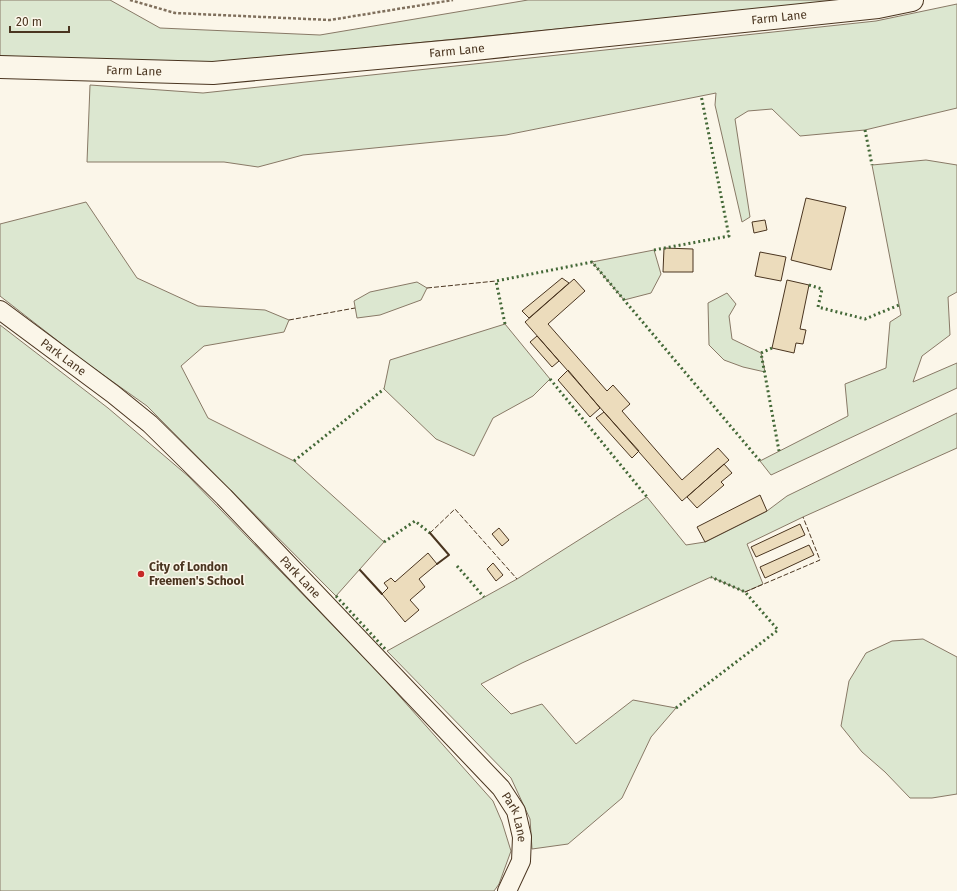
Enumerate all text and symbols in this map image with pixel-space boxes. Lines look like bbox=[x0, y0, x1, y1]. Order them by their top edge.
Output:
street label: Farm Lane bbox=[751, 7, 808, 27]
scale bar bbox=[10, 8, 69, 34]
text: 20 m bbox=[16, 15, 42, 29]
street label: Farm Lane bbox=[428, 41, 485, 60]
street label: Farm Lane bbox=[106, 63, 162, 79]
street label: Park Lane bbox=[38, 336, 89, 379]
street label: Park Lane bbox=[277, 553, 324, 601]
place label: City of London Freemen's School bbox=[149, 560, 245, 588]
marker: City of London Freemen's School bbox=[136, 569, 146, 579]
street label: Park Lane bbox=[499, 790, 529, 842]

